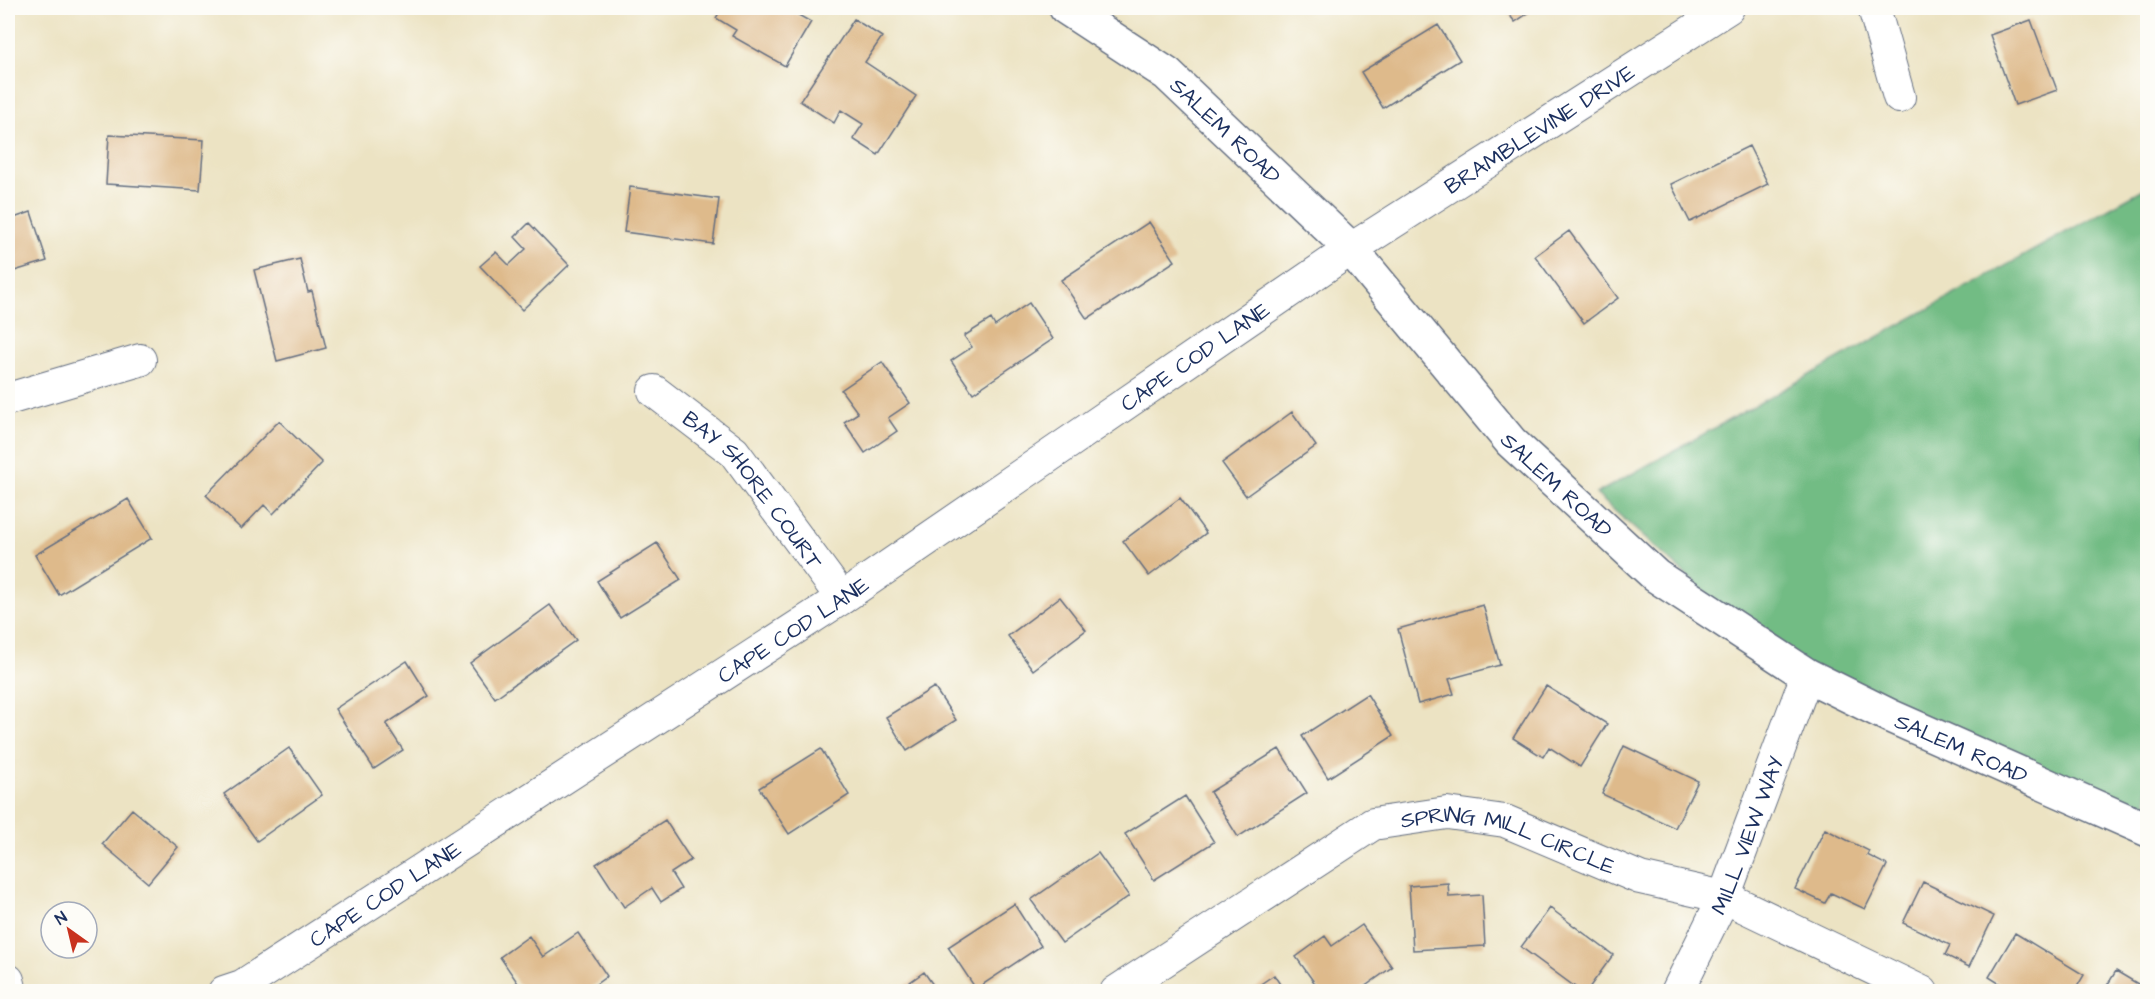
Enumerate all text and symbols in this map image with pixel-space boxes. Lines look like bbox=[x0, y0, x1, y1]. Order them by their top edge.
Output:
street label: BRAMBLEVINE DRIVE bbox=[1439, 58, 1641, 202]
street label: SALEM ROAD bbox=[1163, 71, 1287, 191]
street label: CAPE COD LANE bbox=[1114, 295, 1276, 420]
street label: BAY SHORE COURT bbox=[675, 404, 830, 576]
street label: SALEM ROAD bbox=[1493, 427, 1619, 545]
street label: CAPE COD LANE bbox=[712, 570, 876, 692]
street label: SALEM ROAD bbox=[1890, 706, 2032, 792]
street label: MILL VIEW WAY bbox=[1704, 752, 1792, 920]
street label: SPRING MILL CIRCLE bbox=[1398, 799, 1620, 883]
street label: CAPE COD LANE bbox=[304, 834, 468, 955]
north arrow bbox=[39, 900, 99, 960]
text: N bbox=[51, 906, 71, 930]

